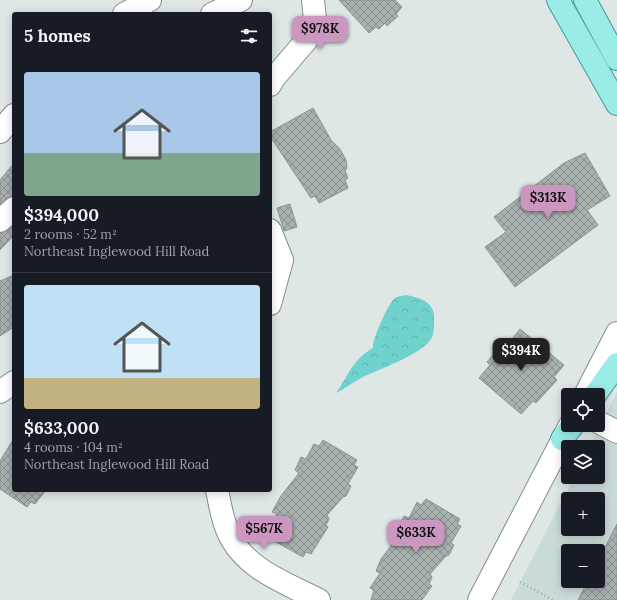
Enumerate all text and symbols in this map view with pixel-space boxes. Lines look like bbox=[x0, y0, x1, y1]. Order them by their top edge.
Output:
pin: $978K bbox=[292, 16, 348, 50]
text: $978K bbox=[301, 20, 339, 37]
text: 5 homes bbox=[24, 25, 91, 47]
icon: filters bbox=[238, 25, 260, 47]
icon: home bbox=[106, 98, 178, 170]
pin: $313K bbox=[520, 185, 576, 219]
text: $313K bbox=[530, 189, 566, 206]
text: $394,000 bbox=[24, 204, 99, 226]
text: 2 rooms · 52 m² bbox=[24, 226, 117, 243]
text: Northeast Inglewood Hill Road bbox=[24, 243, 209, 260]
icon: home bbox=[106, 311, 178, 383]
pin: $394K bbox=[493, 338, 549, 372]
text: $394K bbox=[502, 342, 540, 359]
map controls bbox=[561, 388, 605, 588]
button: locate bbox=[561, 388, 605, 432]
text: $633,000 bbox=[24, 417, 99, 439]
text: 4 rooms · 104 m² bbox=[24, 439, 123, 456]
button: layers bbox=[561, 440, 605, 484]
text: Northeast Inglewood Hill Road bbox=[24, 456, 209, 473]
button: + bbox=[561, 492, 605, 536]
pin: $567K bbox=[236, 516, 292, 550]
text: $567K bbox=[245, 520, 283, 537]
pin: $633K bbox=[388, 520, 444, 554]
text: $633K bbox=[397, 524, 435, 541]
button: − bbox=[561, 544, 605, 588]

